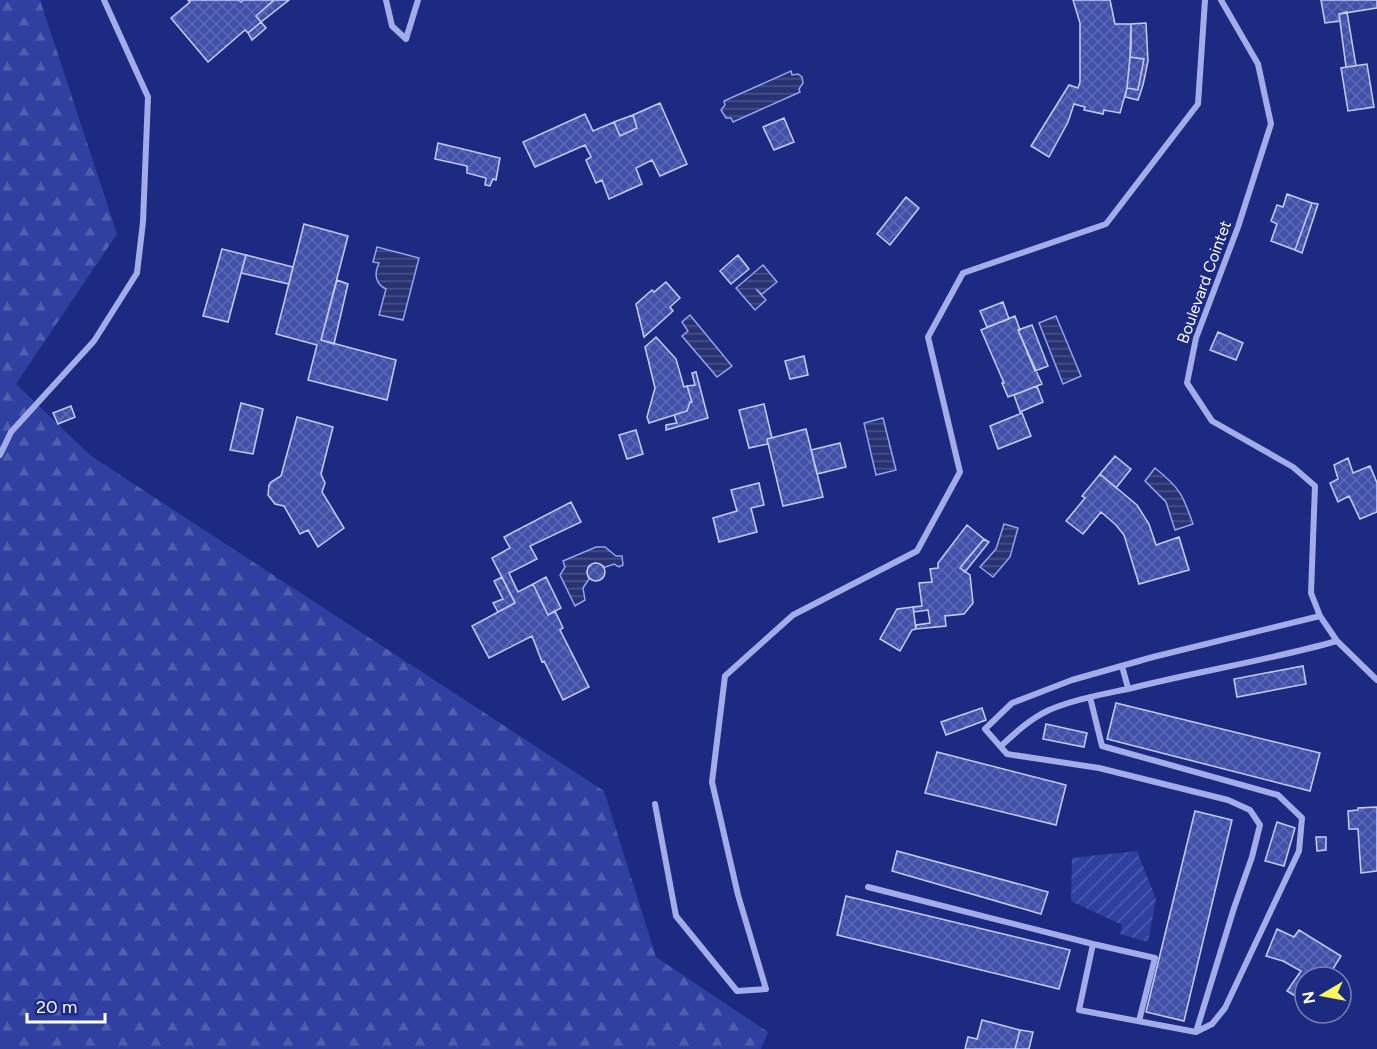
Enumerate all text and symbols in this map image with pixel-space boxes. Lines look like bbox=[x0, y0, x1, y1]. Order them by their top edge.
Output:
street label: Boulevard Cointet bbox=[1173, 218, 1235, 346]
north arrow bbox=[1293, 965, 1353, 1025]
scale bar bbox=[27, 986, 105, 1024]
text: N bbox=[1298, 990, 1319, 1005]
text: 20 m bbox=[36, 996, 77, 1018]

